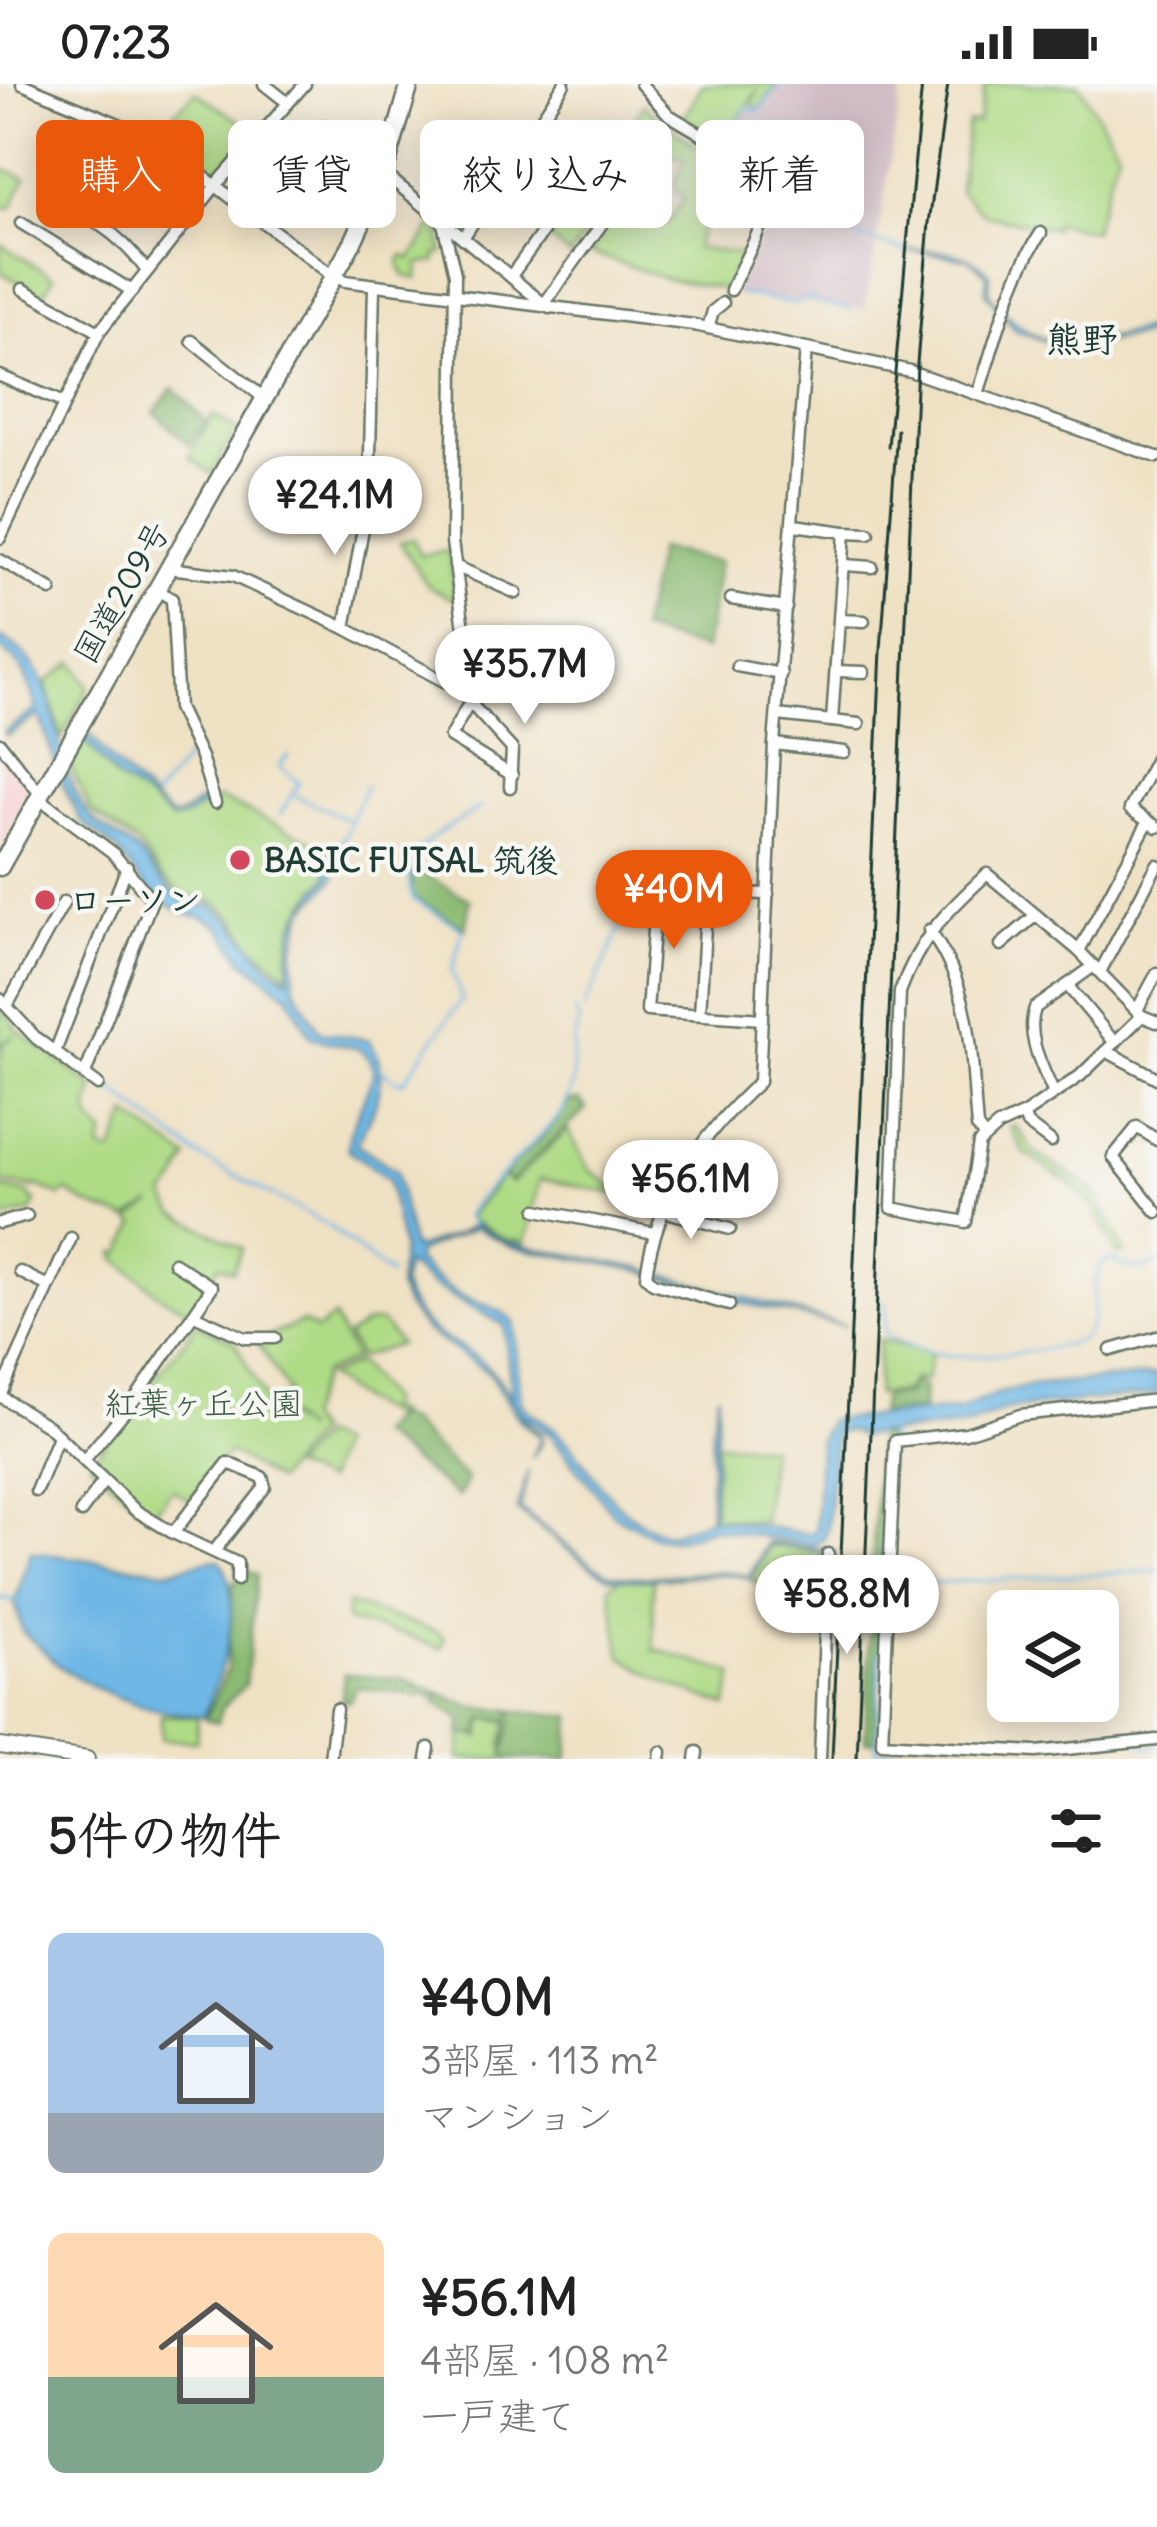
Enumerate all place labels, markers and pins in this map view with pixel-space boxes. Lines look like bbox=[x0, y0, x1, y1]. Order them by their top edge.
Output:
pin: ¥24.1M bbox=[237, 456, 433, 558]
pin: ¥35.7M bbox=[427, 625, 623, 727]
place label: BASIC FUTSAL 筑後 bbox=[264, 839, 558, 881]
marker: BASIC FUTSAL 筑後 bbox=[227, 847, 253, 873]
pin: ¥40M bbox=[603, 850, 745, 952]
place label: ローソン bbox=[69, 879, 201, 921]
marker: ローソン bbox=[32, 887, 58, 913]
pin: ¥56.1M bbox=[593, 1140, 789, 1242]
pin: ¥58.8M bbox=[749, 1555, 945, 1657]

